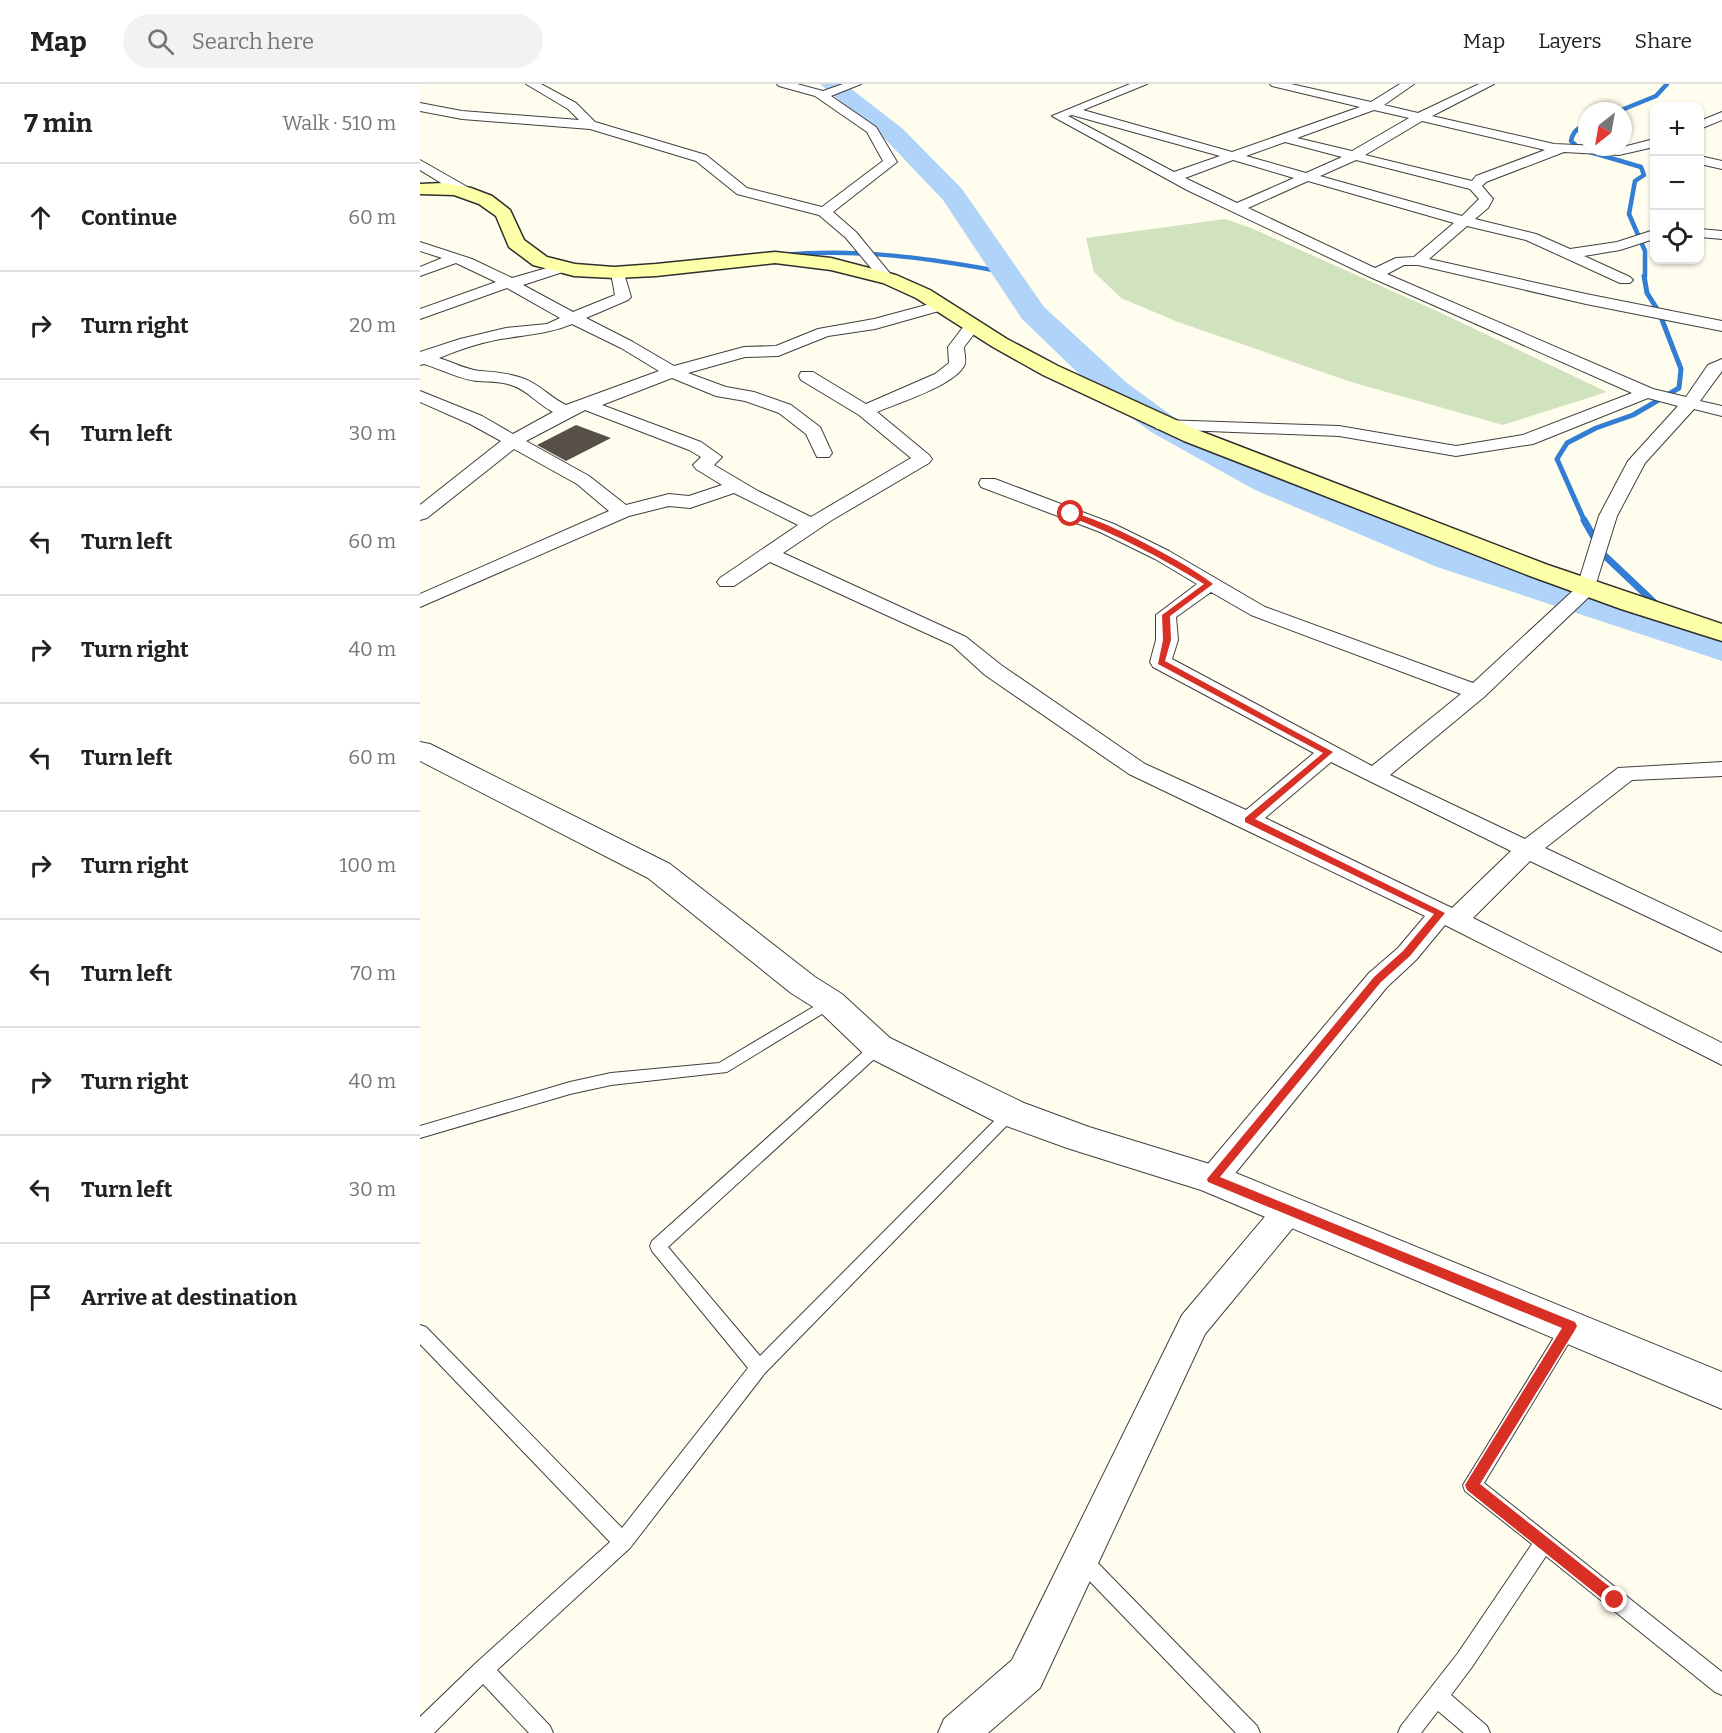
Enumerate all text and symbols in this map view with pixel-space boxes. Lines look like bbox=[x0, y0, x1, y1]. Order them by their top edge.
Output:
search box bbox=[123, 14, 543, 68]
text: Map bbox=[30, 25, 87, 58]
icon: search bbox=[144, 25, 177, 58]
text: Search here bbox=[192, 28, 314, 55]
text: Map bbox=[1463, 28, 1505, 54]
text: Layers bbox=[1538, 28, 1602, 54]
text: Share bbox=[1635, 28, 1692, 54]
north arrow bbox=[1578, 102, 1632, 156]
map controls bbox=[1650, 102, 1704, 264]
button: + bbox=[1650, 102, 1704, 156]
text: 7 min bbox=[24, 108, 92, 139]
text: Walk · 510 m bbox=[282, 111, 396, 135]
button: − bbox=[1650, 156, 1704, 210]
icon: ahead bbox=[24, 201, 57, 234]
text: Continue bbox=[81, 204, 177, 231]
text: 60 m bbox=[348, 205, 396, 229]
button: locate bbox=[1650, 210, 1704, 264]
icon: right bbox=[24, 309, 57, 342]
text: Turn right bbox=[81, 312, 189, 339]
text: 20 m bbox=[349, 313, 396, 337]
icon: left bbox=[24, 417, 57, 450]
text: Turn left bbox=[81, 420, 173, 447]
text: 30 m bbox=[349, 421, 396, 445]
route start bbox=[1057, 500, 1083, 526]
icon: left bbox=[24, 525, 57, 558]
text: Turn left bbox=[81, 528, 173, 555]
text: 60 m bbox=[348, 529, 396, 553]
icon: right bbox=[24, 633, 57, 666]
text: Turn right bbox=[81, 636, 189, 663]
text: 40 m bbox=[348, 637, 396, 661]
icon: left bbox=[24, 741, 57, 774]
text: Turn left bbox=[81, 744, 173, 771]
text: 60 m bbox=[348, 745, 396, 769]
icon: right bbox=[24, 849, 57, 882]
text: Turn right bbox=[81, 852, 189, 879]
text: 100 m bbox=[339, 853, 396, 877]
icon: left bbox=[24, 957, 57, 990]
text: Turn left bbox=[81, 960, 173, 987]
text: 70 m bbox=[350, 961, 396, 985]
icon: right bbox=[24, 1065, 57, 1098]
text: Turn right bbox=[81, 1068, 189, 1095]
text: 40 m bbox=[348, 1069, 396, 1093]
icon: left bbox=[24, 1173, 57, 1206]
text: Turn left bbox=[81, 1176, 173, 1203]
text: 30 m bbox=[349, 1177, 396, 1201]
icon: arrive bbox=[24, 1281, 57, 1314]
text: Arrive at destination bbox=[81, 1284, 297, 1311]
route end bbox=[1601, 1586, 1627, 1612]

